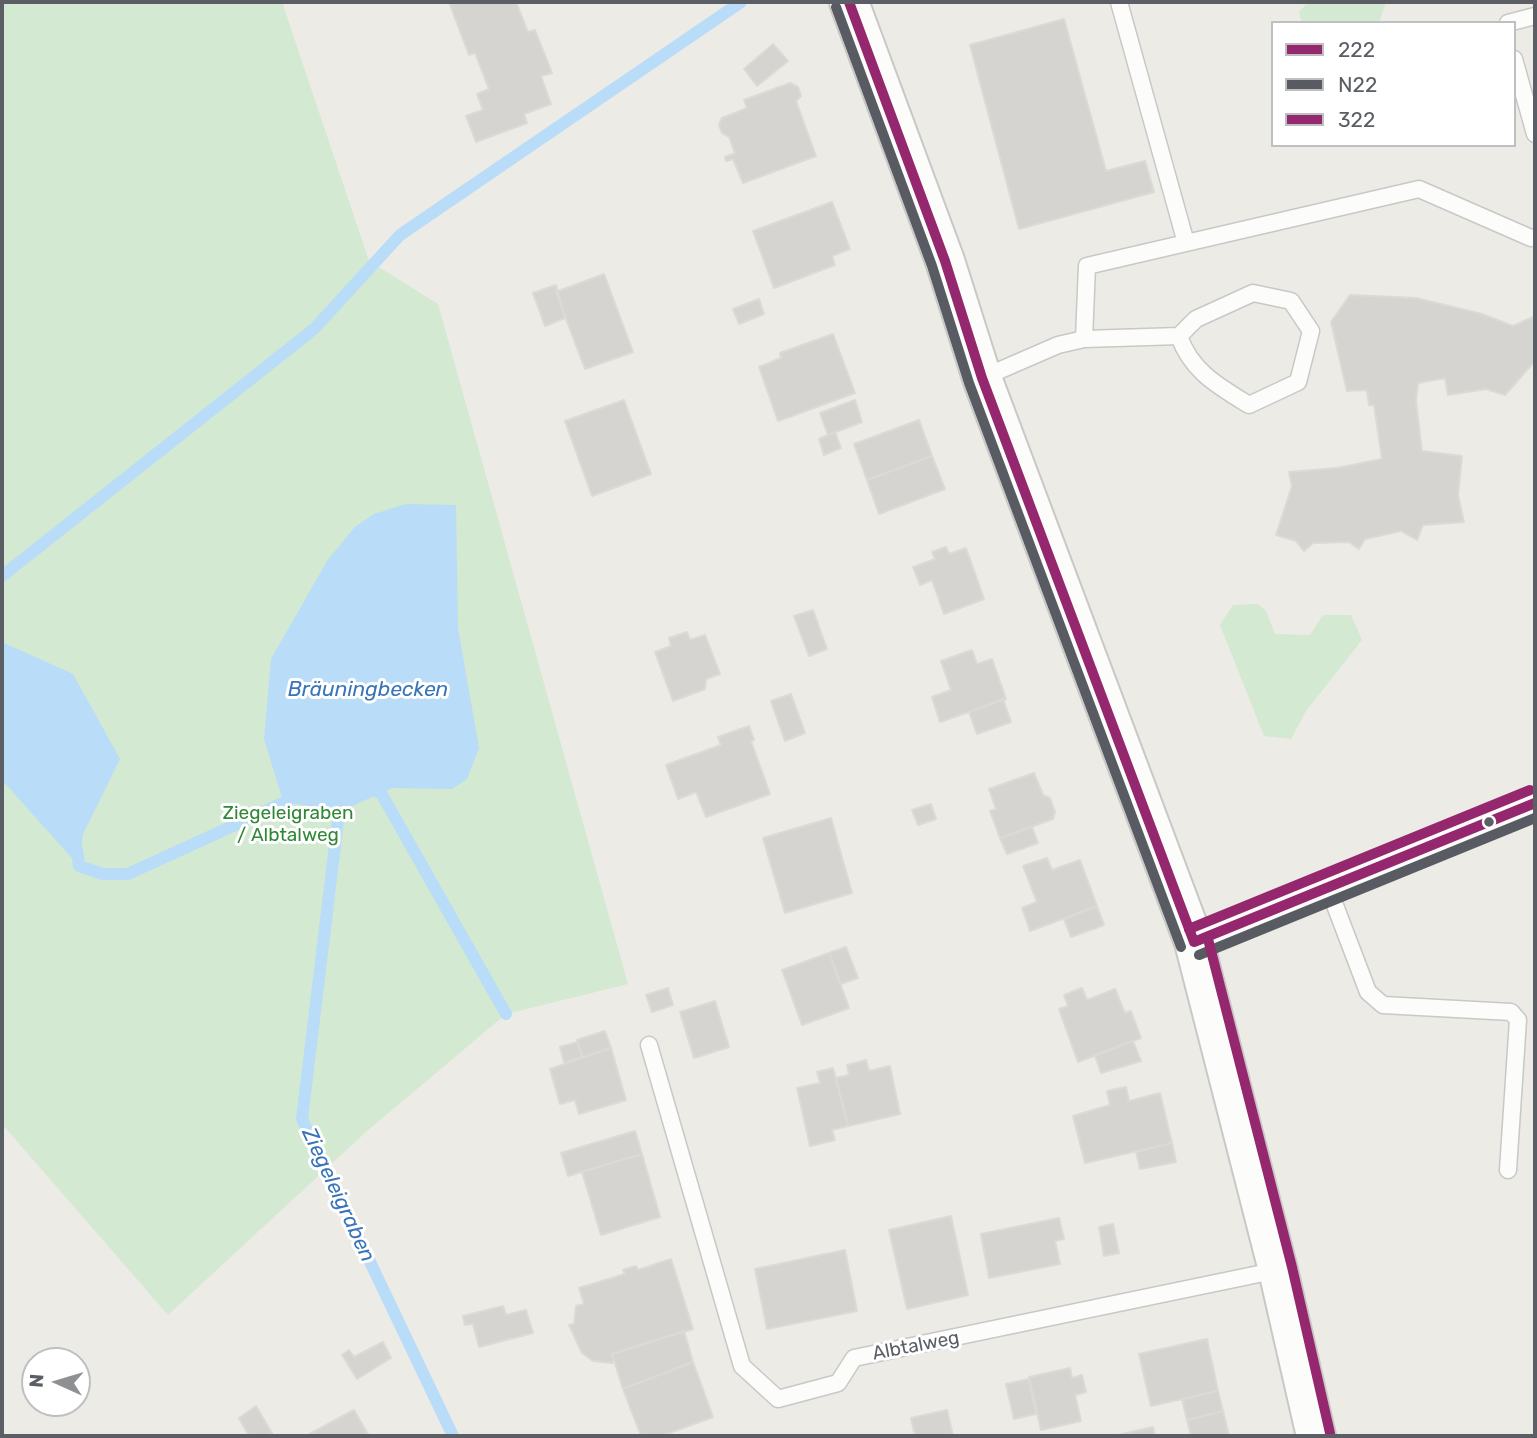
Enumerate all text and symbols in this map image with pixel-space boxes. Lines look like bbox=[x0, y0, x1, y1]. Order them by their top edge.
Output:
legend bbox=[1271, 21, 1516, 147]
text: 222 bbox=[1338, 37, 1375, 62]
text: N22 bbox=[1338, 72, 1377, 97]
text: 322 bbox=[1338, 107, 1375, 132]
water label: Bräuningbecken bbox=[288, 677, 448, 703]
park label: Ziegeleigraben / Albtalweg bbox=[223, 803, 353, 847]
unlabelled marker bbox=[1482, 815, 1496, 829]
water label: Ziegeleigraben bbox=[296, 1124, 380, 1266]
street label: Albtalweg bbox=[871, 1326, 961, 1366]
north arrow bbox=[21, 1347, 91, 1417]
text: N bbox=[25, 1373, 48, 1388]

